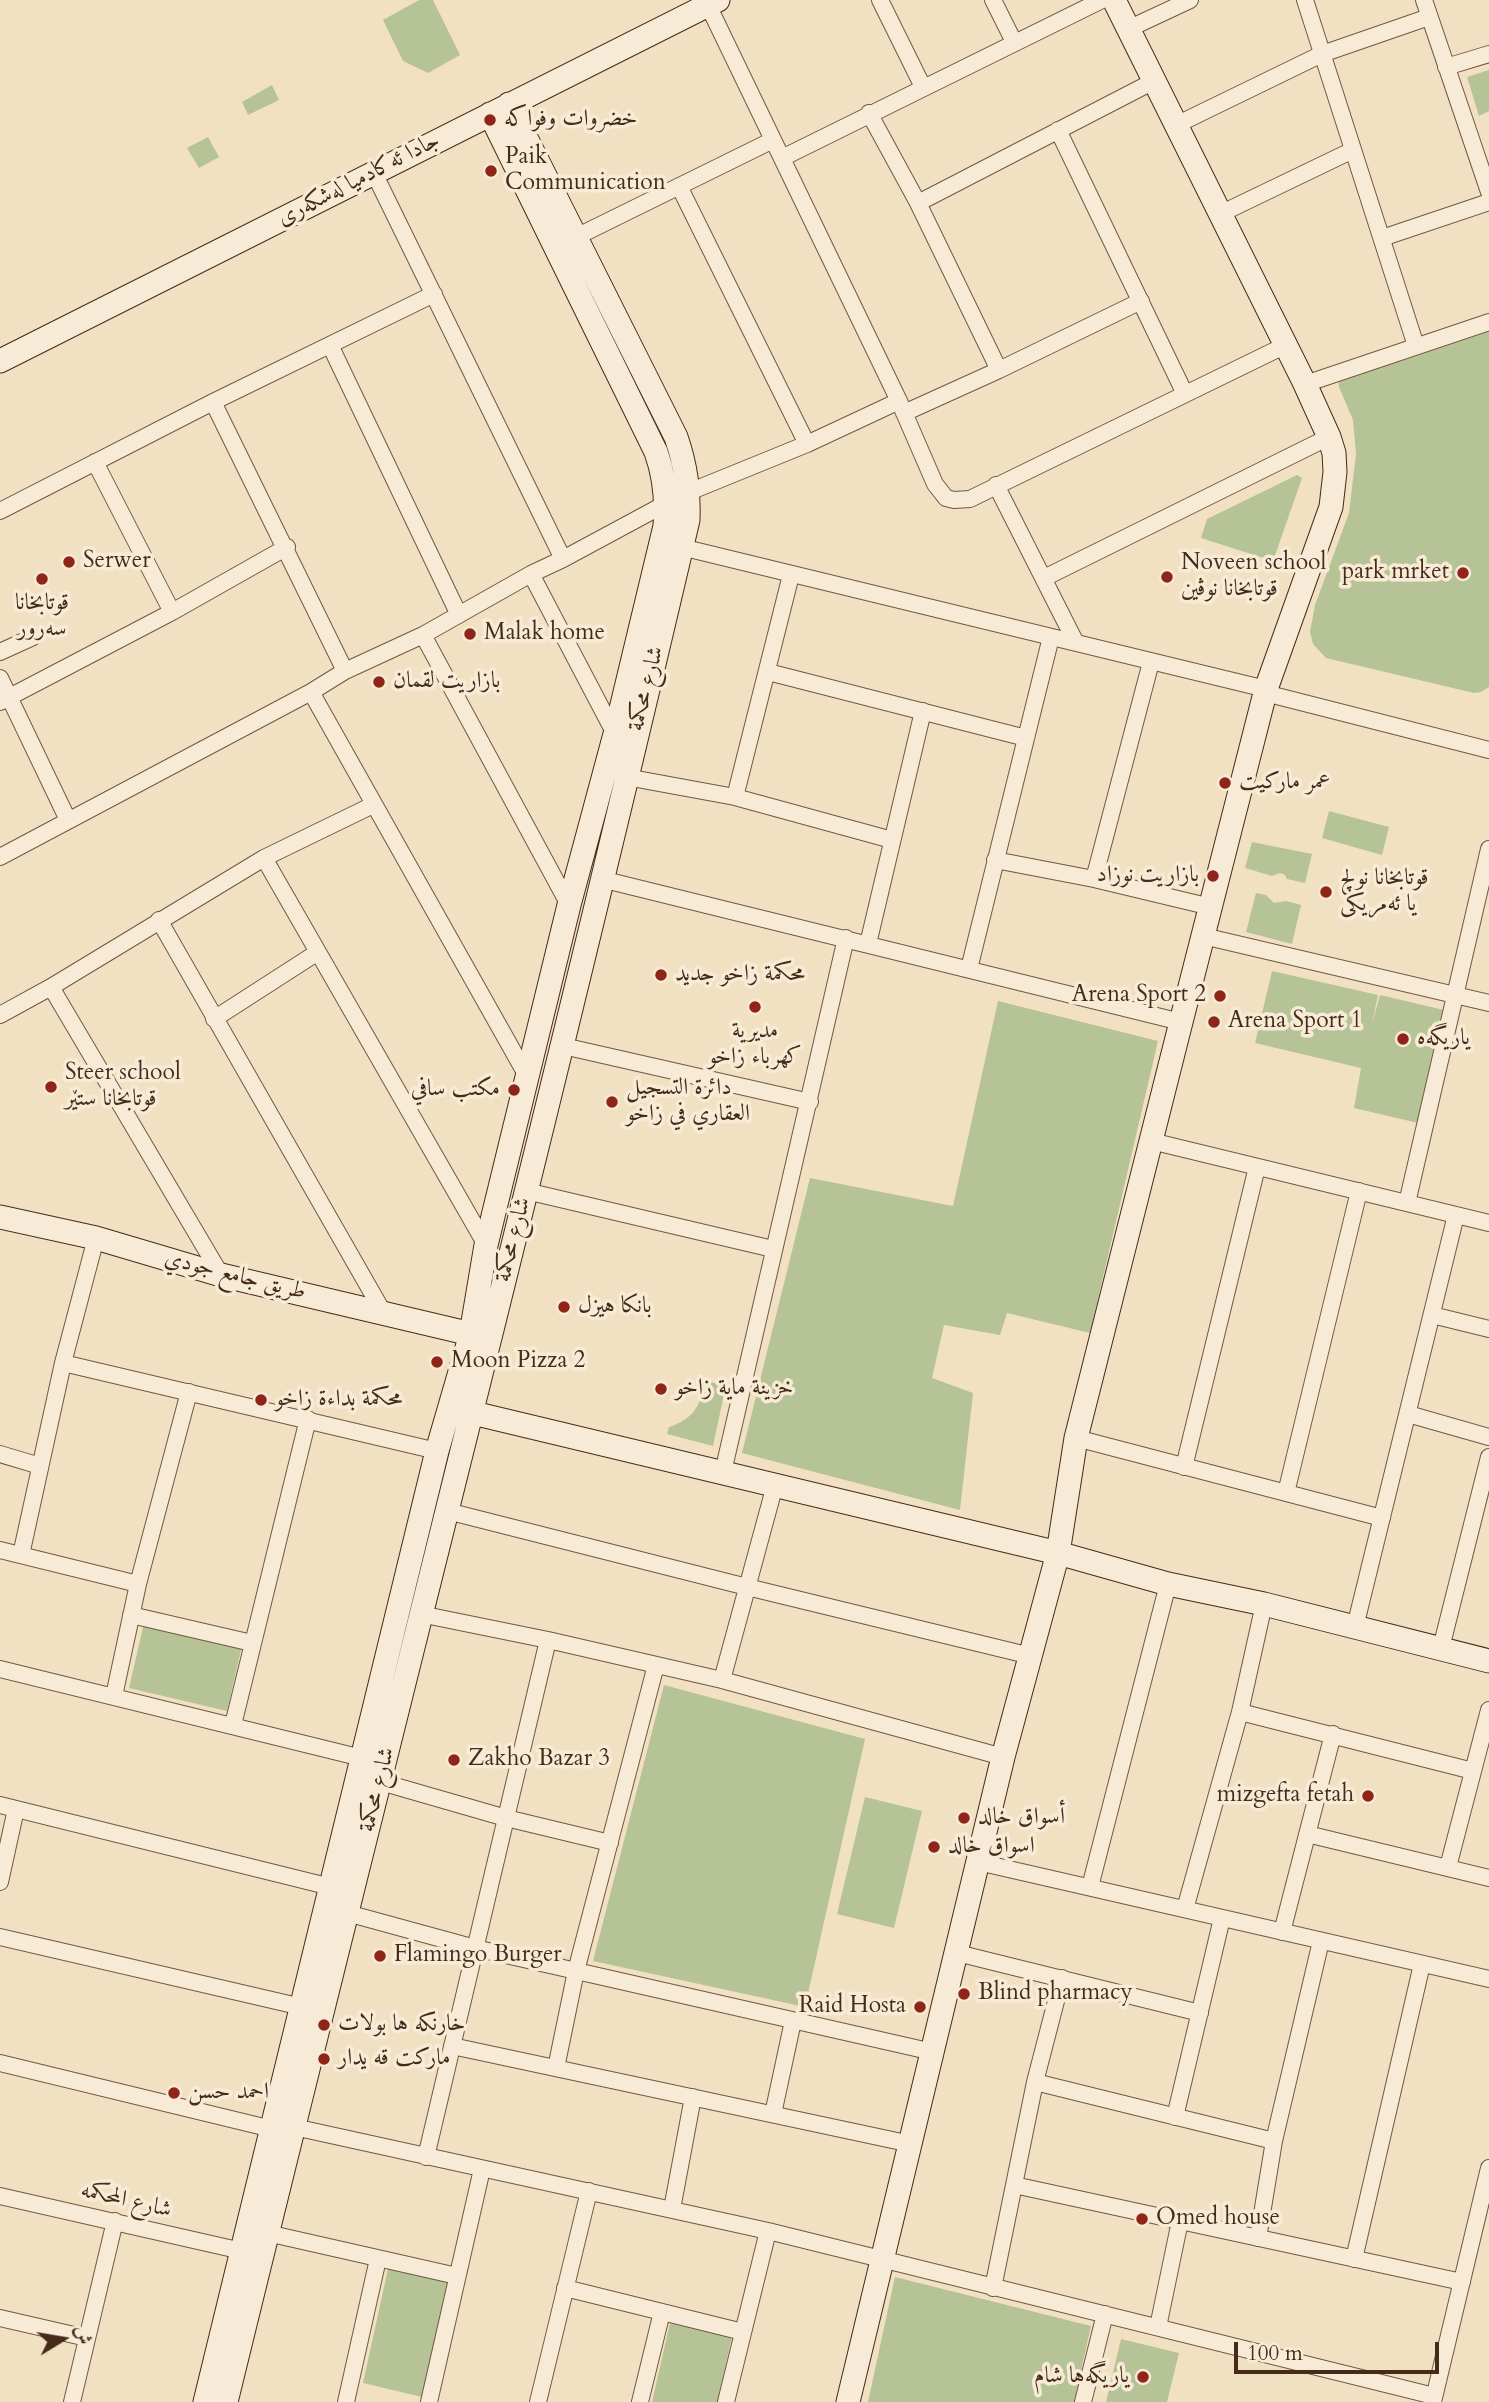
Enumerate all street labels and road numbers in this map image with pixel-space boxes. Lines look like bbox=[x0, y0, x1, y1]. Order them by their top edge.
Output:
street label: جادا ئه‌كادميا له‌شكه‌رى bbox=[273, 127, 445, 233]
street label: شارع محكمة bbox=[623, 644, 671, 734]
street label: شارع محكمة bbox=[490, 1195, 538, 1285]
street label: طريق جامع جودي bbox=[161, 1245, 309, 1307]
street label: شارع محكمة bbox=[354, 1745, 402, 1835]
street label: شارع المحكمه bbox=[78, 2177, 174, 2225]

